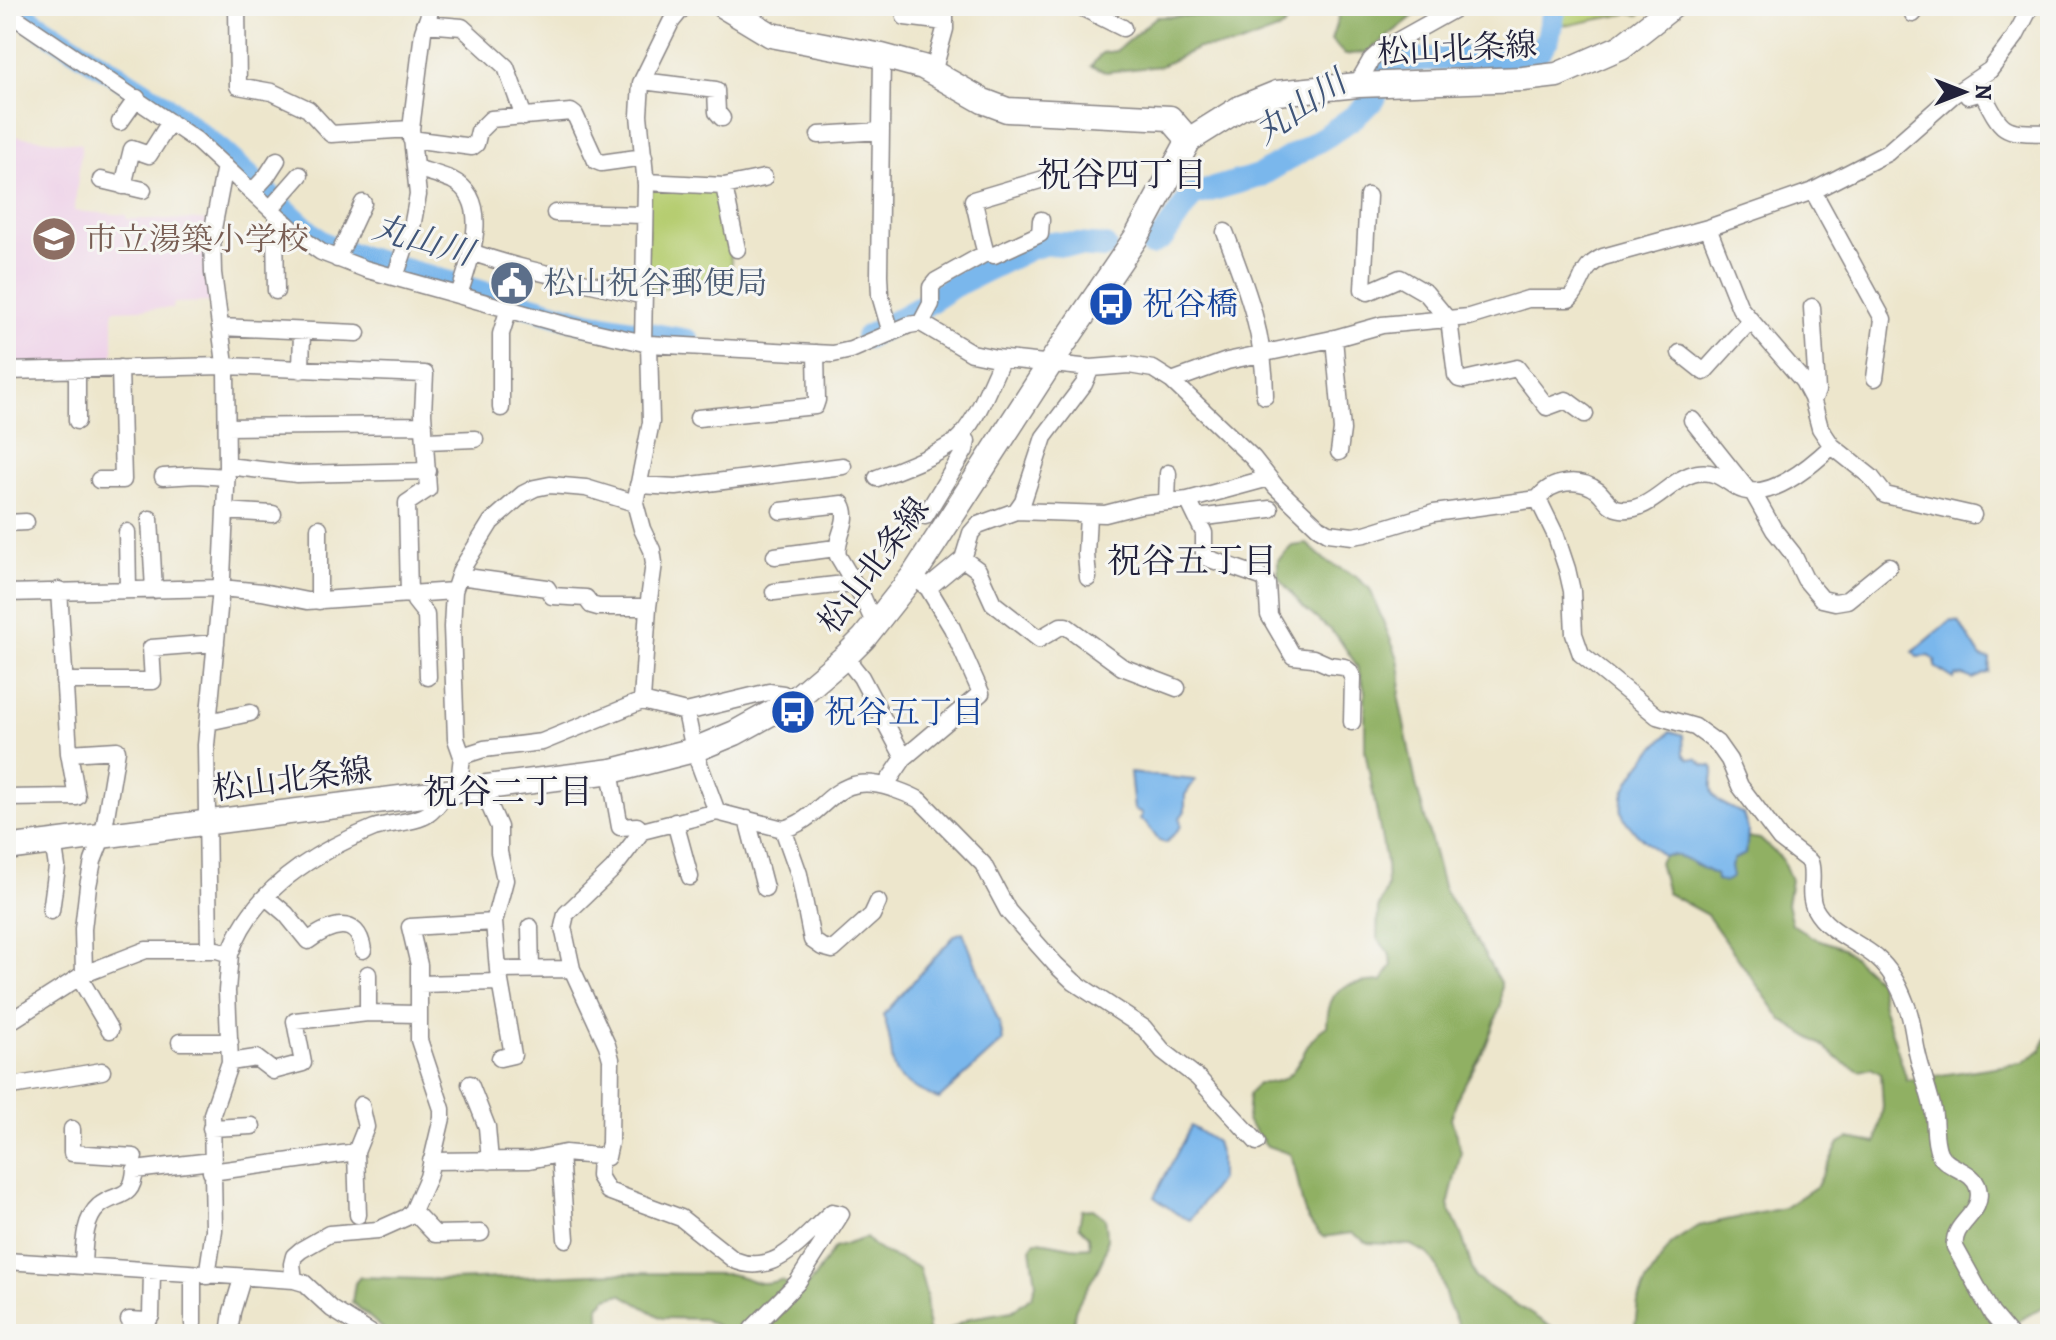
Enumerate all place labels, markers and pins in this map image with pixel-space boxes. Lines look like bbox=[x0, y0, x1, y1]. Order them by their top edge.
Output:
school or university icon: 市立湯築小学校 bbox=[30, 215, 78, 263]
place label: 市立湯築小学校 bbox=[85, 217, 309, 261]
public building icon: 松山祝谷郵便局 bbox=[488, 259, 536, 307]
place label: 松山祝谷郵便局 bbox=[543, 261, 767, 305]
bus stop icon: 祝谷橋 bbox=[1087, 280, 1135, 328]
place label: 祝谷橋 bbox=[1142, 282, 1238, 326]
bus stop icon: 祝谷五丁目 bbox=[769, 688, 817, 736]
place label: 祝谷五丁目 bbox=[824, 690, 984, 734]

